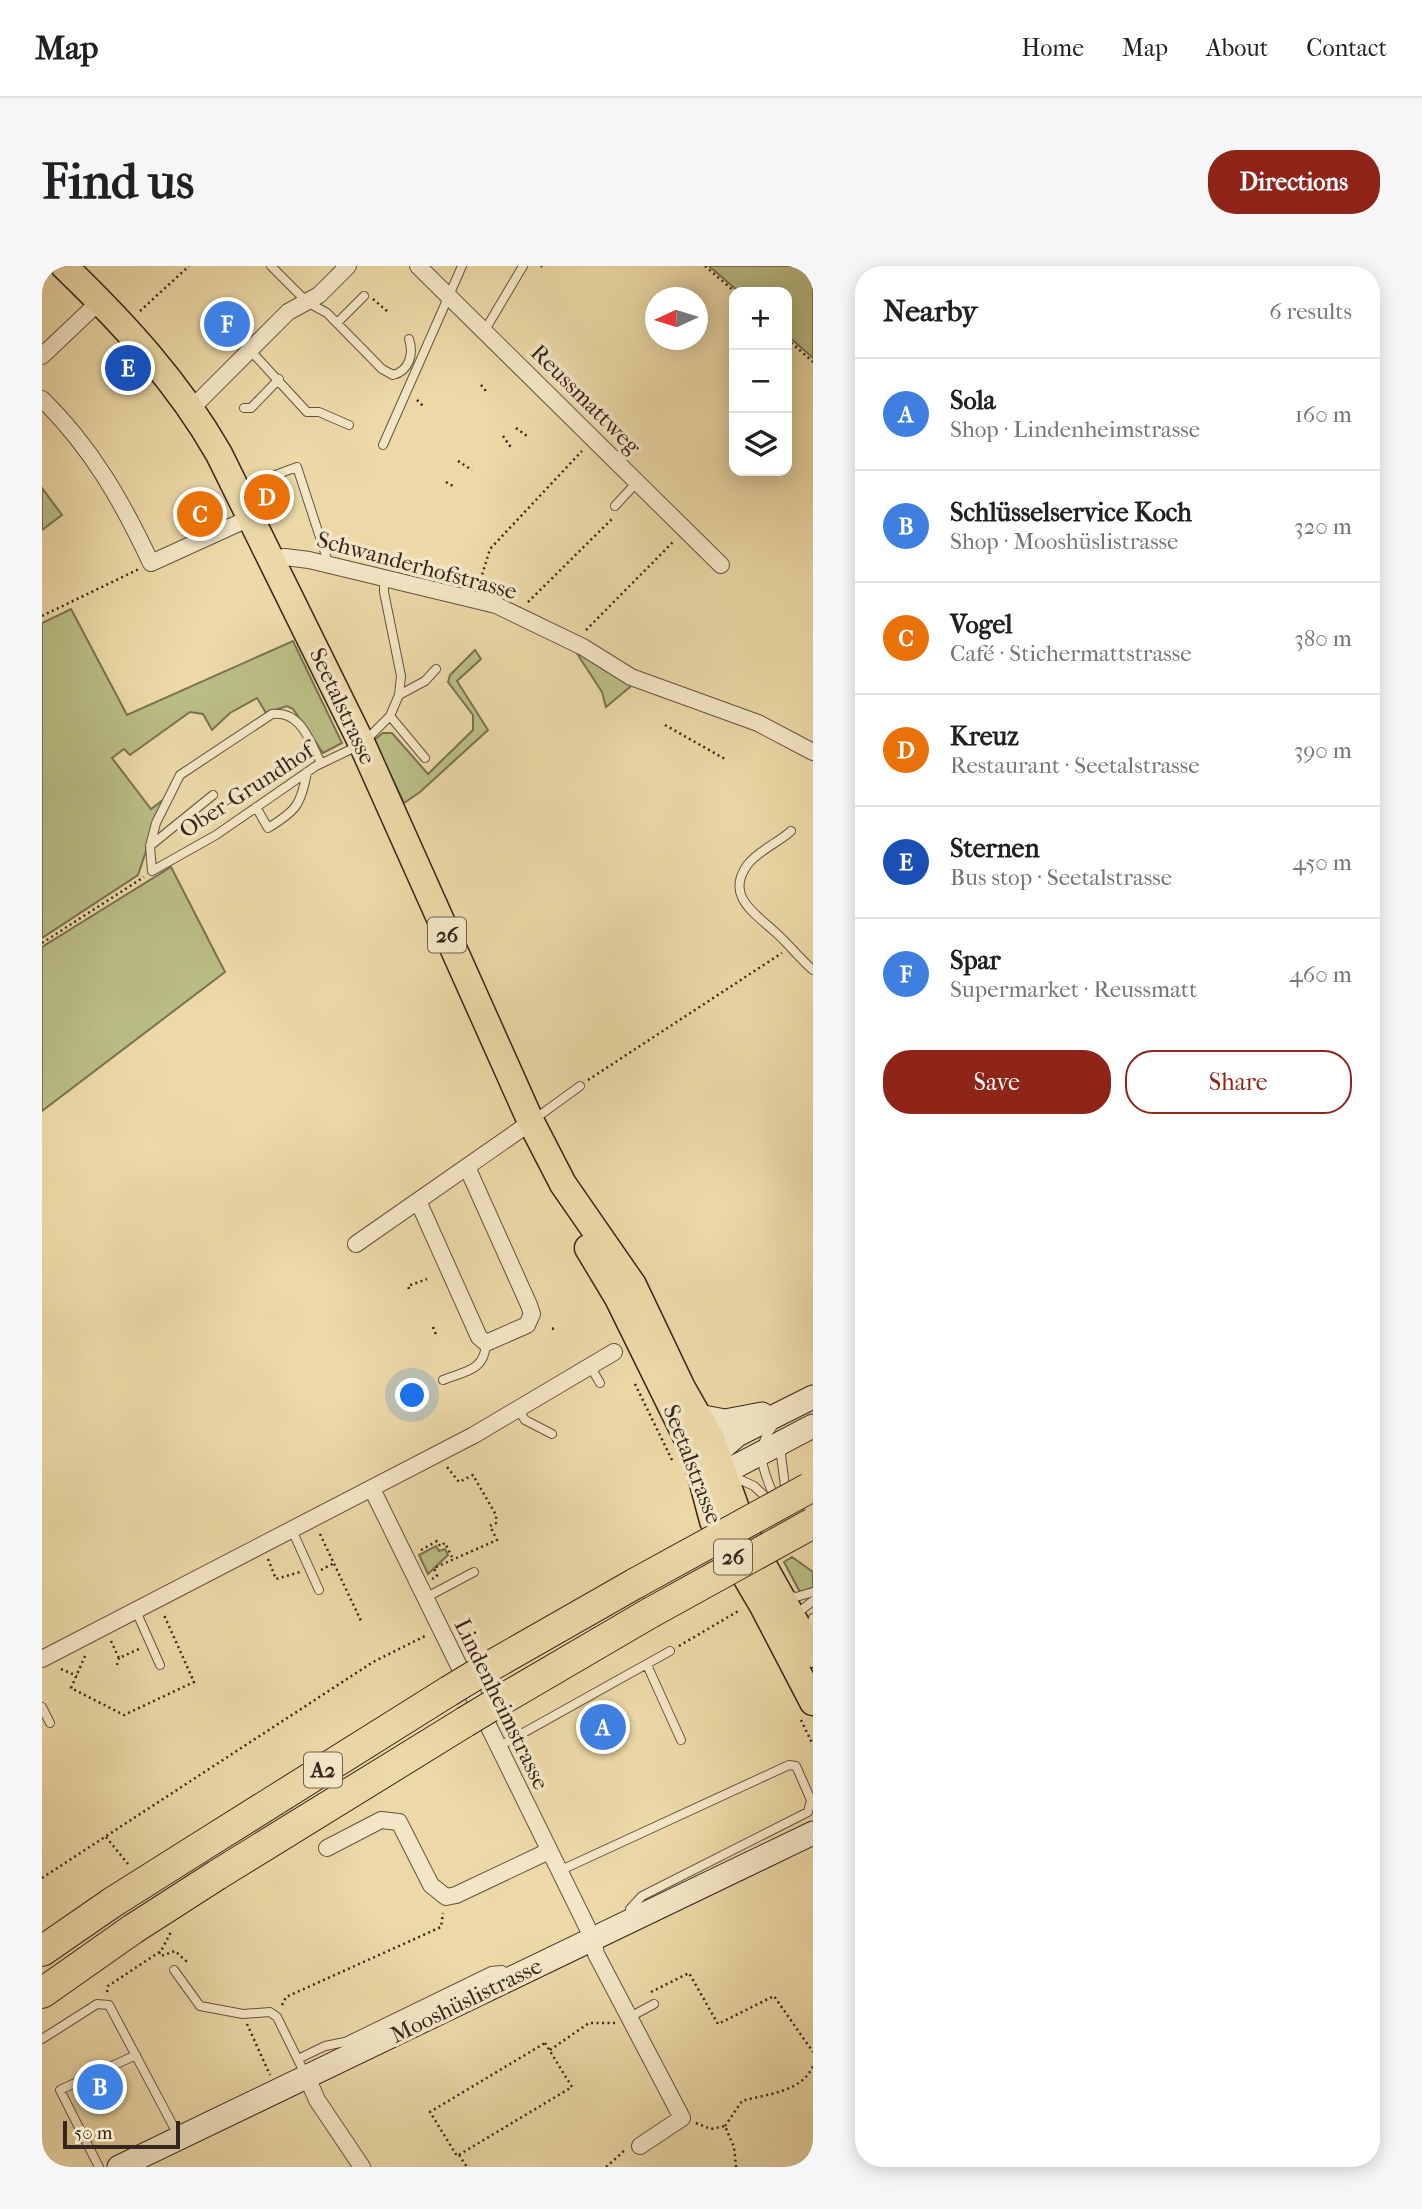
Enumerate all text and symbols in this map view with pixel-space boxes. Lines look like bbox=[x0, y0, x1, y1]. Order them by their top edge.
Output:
text: Map bbox=[35, 29, 98, 68]
text: Home bbox=[1022, 34, 1084, 62]
text: Map bbox=[1122, 34, 1168, 62]
text: About bbox=[1206, 34, 1268, 62]
text: Contact bbox=[1306, 34, 1387, 62]
button: Directions bbox=[1208, 150, 1380, 214]
text: Find us bbox=[42, 153, 194, 211]
north arrow bbox=[645, 287, 708, 350]
map controls bbox=[729, 287, 792, 476]
button: + bbox=[729, 287, 792, 350]
text: Nearby bbox=[883, 294, 978, 329]
pin: F bbox=[204, 298, 250, 350]
text: 6 results bbox=[1269, 298, 1352, 325]
street label: Reussmattweg bbox=[525, 339, 647, 460]
pin: E bbox=[105, 342, 151, 394]
button: − bbox=[729, 350, 792, 413]
text: Sola bbox=[950, 385, 996, 416]
text: A bbox=[899, 401, 913, 428]
text: 160 m bbox=[1295, 401, 1352, 428]
button: layers bbox=[729, 413, 792, 476]
text: Shop · Lindenheimstrasse bbox=[950, 416, 1200, 443]
pin: D bbox=[244, 471, 290, 523]
pin: C bbox=[177, 488, 223, 540]
text: Schlüsselservice Koch bbox=[950, 497, 1192, 528]
text: B bbox=[899, 513, 913, 540]
text: 320 m bbox=[1294, 513, 1352, 540]
street label: Schwanderhofstrasse bbox=[314, 526, 520, 605]
text: Shop · Mooshüslistrasse bbox=[950, 528, 1178, 555]
text: Vogel bbox=[950, 609, 1012, 640]
text: C bbox=[898, 625, 914, 652]
text: 380 m bbox=[1294, 625, 1352, 652]
text: Café · Stichermattstrasse bbox=[950, 640, 1192, 667]
street label: Seetalstrasse bbox=[304, 644, 381, 769]
text: Kreuz bbox=[950, 721, 1019, 752]
street label: Ober-Grundhof bbox=[174, 735, 322, 844]
text: D bbox=[897, 737, 915, 764]
text: 390 m bbox=[1294, 737, 1352, 764]
text: Restaurant · Seetalstrasse bbox=[950, 752, 1200, 779]
text: Sternen bbox=[950, 833, 1040, 864]
text: E bbox=[899, 849, 913, 876]
text: 450 m bbox=[1292, 849, 1352, 876]
text: Bus stop · Seetalstrasse bbox=[950, 864, 1172, 891]
road number: 26 bbox=[428, 918, 466, 952]
text: Spar bbox=[950, 945, 1001, 976]
text: F bbox=[900, 961, 912, 988]
text: 460 m bbox=[1289, 961, 1352, 988]
text: Supermarket · Reussmatt bbox=[950, 976, 1197, 1003]
button: Save bbox=[883, 1050, 1111, 1114]
button: Share bbox=[1125, 1050, 1352, 1114]
your location bbox=[395, 1378, 429, 1412]
street label: Seetalstrasse bbox=[657, 1401, 728, 1528]
road number: 26 bbox=[714, 1540, 752, 1574]
street label: Lindenheimstrasse bbox=[448, 1614, 555, 1794]
pin: A bbox=[580, 1701, 626, 1753]
road number: A2 bbox=[304, 1752, 342, 1788]
street label: Mooshüslistrasse bbox=[386, 1952, 546, 2049]
pin: B bbox=[77, 2061, 123, 2113]
scale bar bbox=[63, 2118, 180, 2150]
text: 50 m bbox=[74, 2122, 113, 2144]

